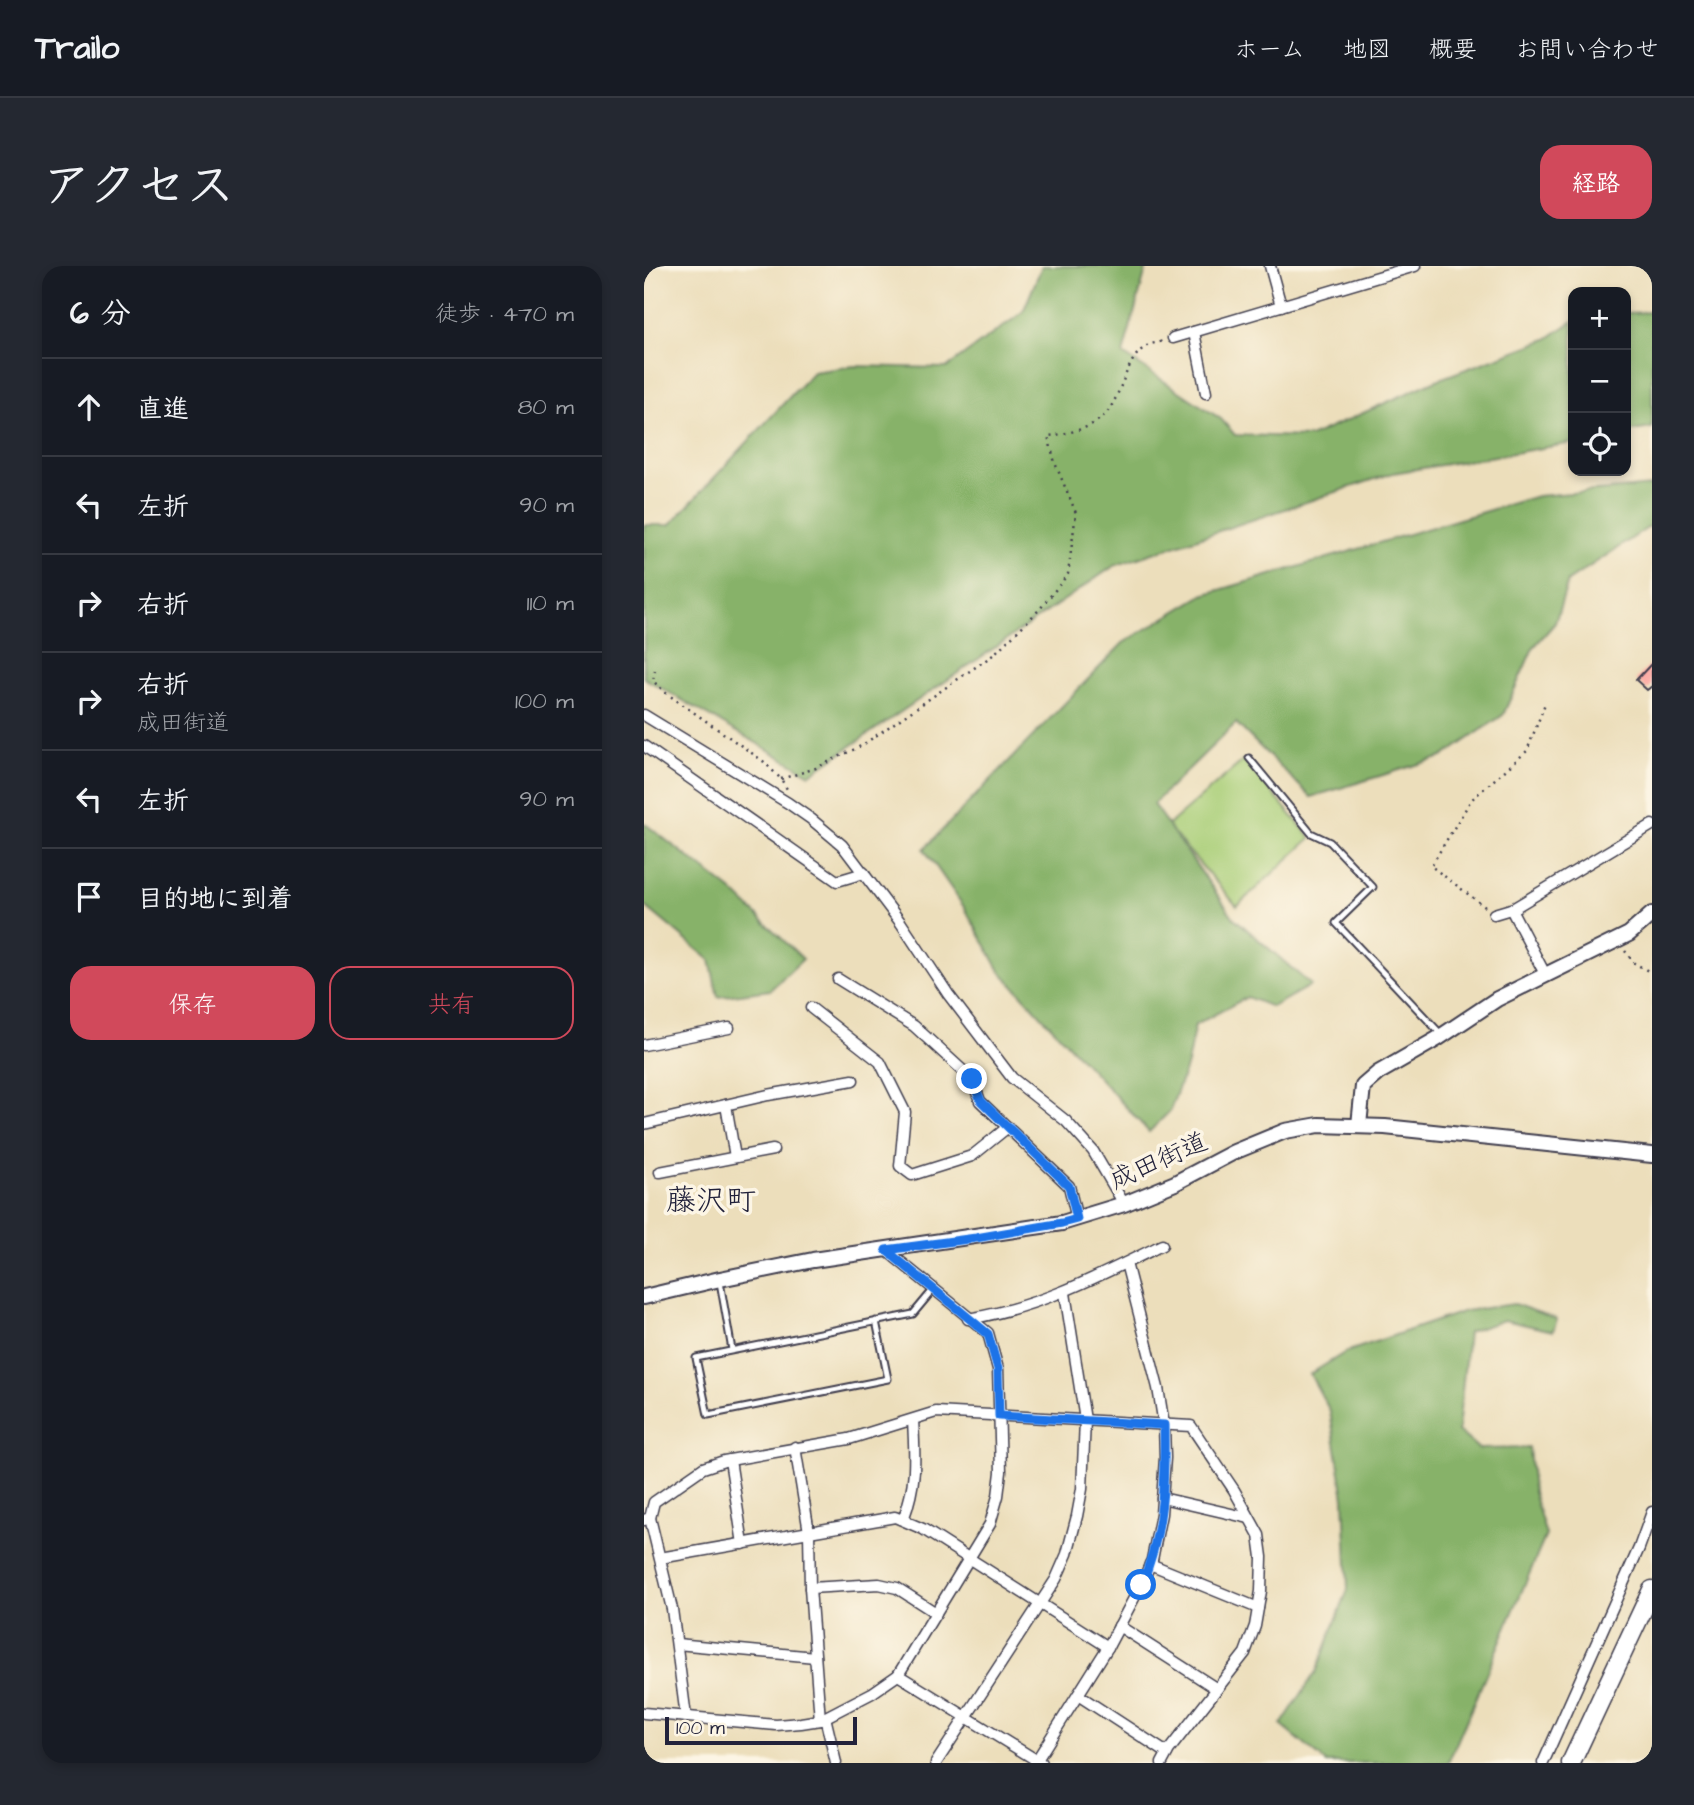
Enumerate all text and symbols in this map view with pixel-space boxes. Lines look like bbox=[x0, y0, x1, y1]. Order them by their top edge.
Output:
text: Trailo bbox=[35, 25, 119, 71]
text: ホーム bbox=[1234, 33, 1305, 67]
text: 地図 bbox=[1343, 33, 1391, 67]
text: 概要 bbox=[1429, 33, 1477, 67]
text: お問い合わせ bbox=[1515, 33, 1659, 67]
button: 経路 bbox=[1540, 145, 1652, 219]
text: アクセス bbox=[42, 153, 235, 221]
map controls bbox=[1568, 287, 1631, 476]
button: + bbox=[1568, 287, 1631, 350]
text: 6 分 bbox=[70, 293, 131, 335]
text: 徒歩 · 470 m bbox=[435, 298, 574, 330]
button: − bbox=[1568, 350, 1631, 413]
icon: ahead bbox=[70, 388, 108, 426]
text: 直進 bbox=[137, 391, 189, 427]
text: 80 m bbox=[517, 391, 574, 423]
button: locate bbox=[1568, 413, 1631, 476]
icon: left bbox=[70, 486, 108, 524]
text: 左折 bbox=[137, 489, 189, 525]
text: 90 m bbox=[519, 489, 574, 521]
icon: right bbox=[70, 584, 108, 622]
text: 右折 bbox=[137, 587, 189, 623]
text: 110 m bbox=[526, 587, 574, 619]
text: 右折 bbox=[137, 667, 189, 703]
icon: right bbox=[70, 682, 108, 720]
text: 100 m bbox=[515, 685, 574, 717]
text: 成田街道 bbox=[137, 707, 229, 739]
icon: left bbox=[70, 780, 108, 818]
text: 左折 bbox=[137, 783, 189, 819]
text: 90 m bbox=[519, 783, 574, 815]
icon: arrive bbox=[70, 878, 108, 916]
text: 目的地に到着 bbox=[137, 881, 293, 917]
button: 保存 bbox=[70, 966, 315, 1040]
button: 共有 bbox=[329, 966, 574, 1040]
route end bbox=[956, 1063, 987, 1094]
street label: 成田街道 bbox=[1104, 1123, 1213, 1199]
district label: 藤沢町 bbox=[666, 1180, 756, 1222]
route start bbox=[1125, 1569, 1156, 1600]
scale bar bbox=[665, 1714, 858, 1746]
text: 100 m bbox=[676, 1715, 725, 1742]

